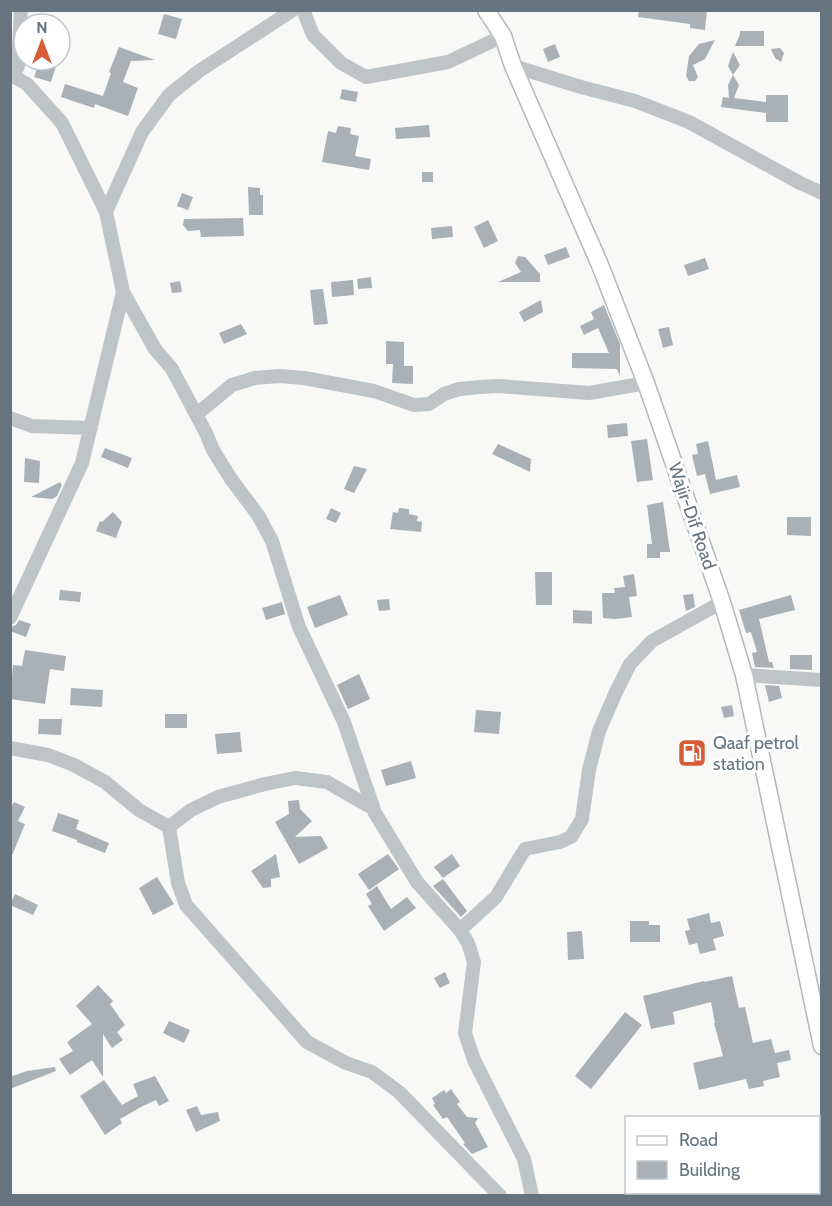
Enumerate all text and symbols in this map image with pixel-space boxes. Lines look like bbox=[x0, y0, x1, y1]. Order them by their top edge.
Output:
north arrow bbox=[12, 12, 72, 72]
text: N bbox=[36, 18, 48, 37]
street label: Wajir-Dif Road bbox=[663, 460, 721, 572]
place label: Qaaf petrol station bbox=[713, 732, 800, 775]
fuel station icon: Qaaf petrol station bbox=[676, 737, 708, 769]
legend bbox=[625, 1116, 820, 1194]
text: Road bbox=[679, 1129, 718, 1151]
text: Building bbox=[679, 1159, 741, 1181]

